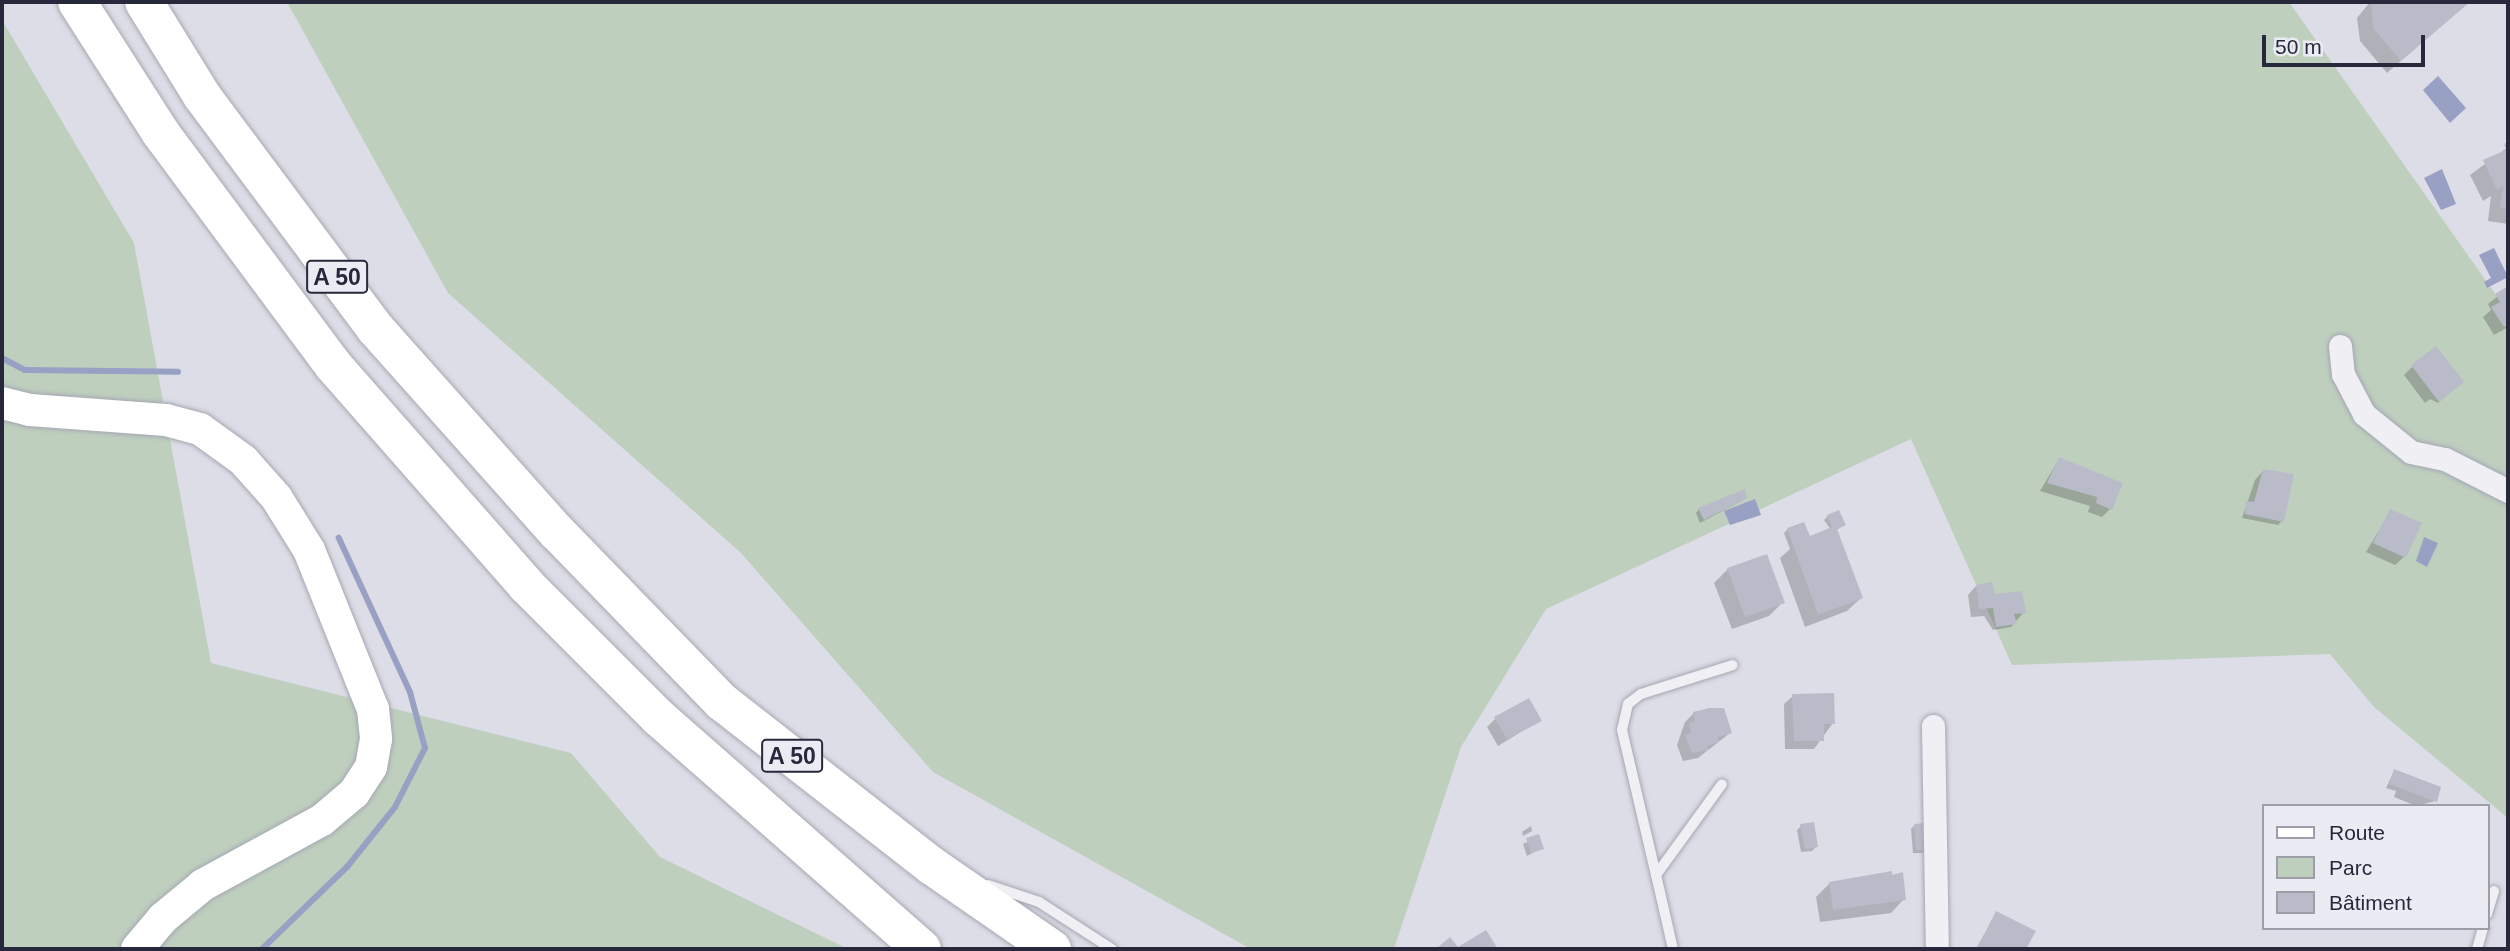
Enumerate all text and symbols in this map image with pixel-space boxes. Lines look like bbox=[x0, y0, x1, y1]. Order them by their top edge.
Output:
scale bar bbox=[2265, 21, 2428, 65]
text: 50 m bbox=[2275, 35, 2322, 58]
road number: A 50 bbox=[306, 258, 368, 296]
road number: A 50 bbox=[760, 736, 824, 776]
legend bbox=[2262, 804, 2489, 930]
text: Route bbox=[2329, 821, 2385, 844]
text: Parc bbox=[2329, 856, 2372, 879]
text: Bâtiment bbox=[2329, 891, 2412, 914]

